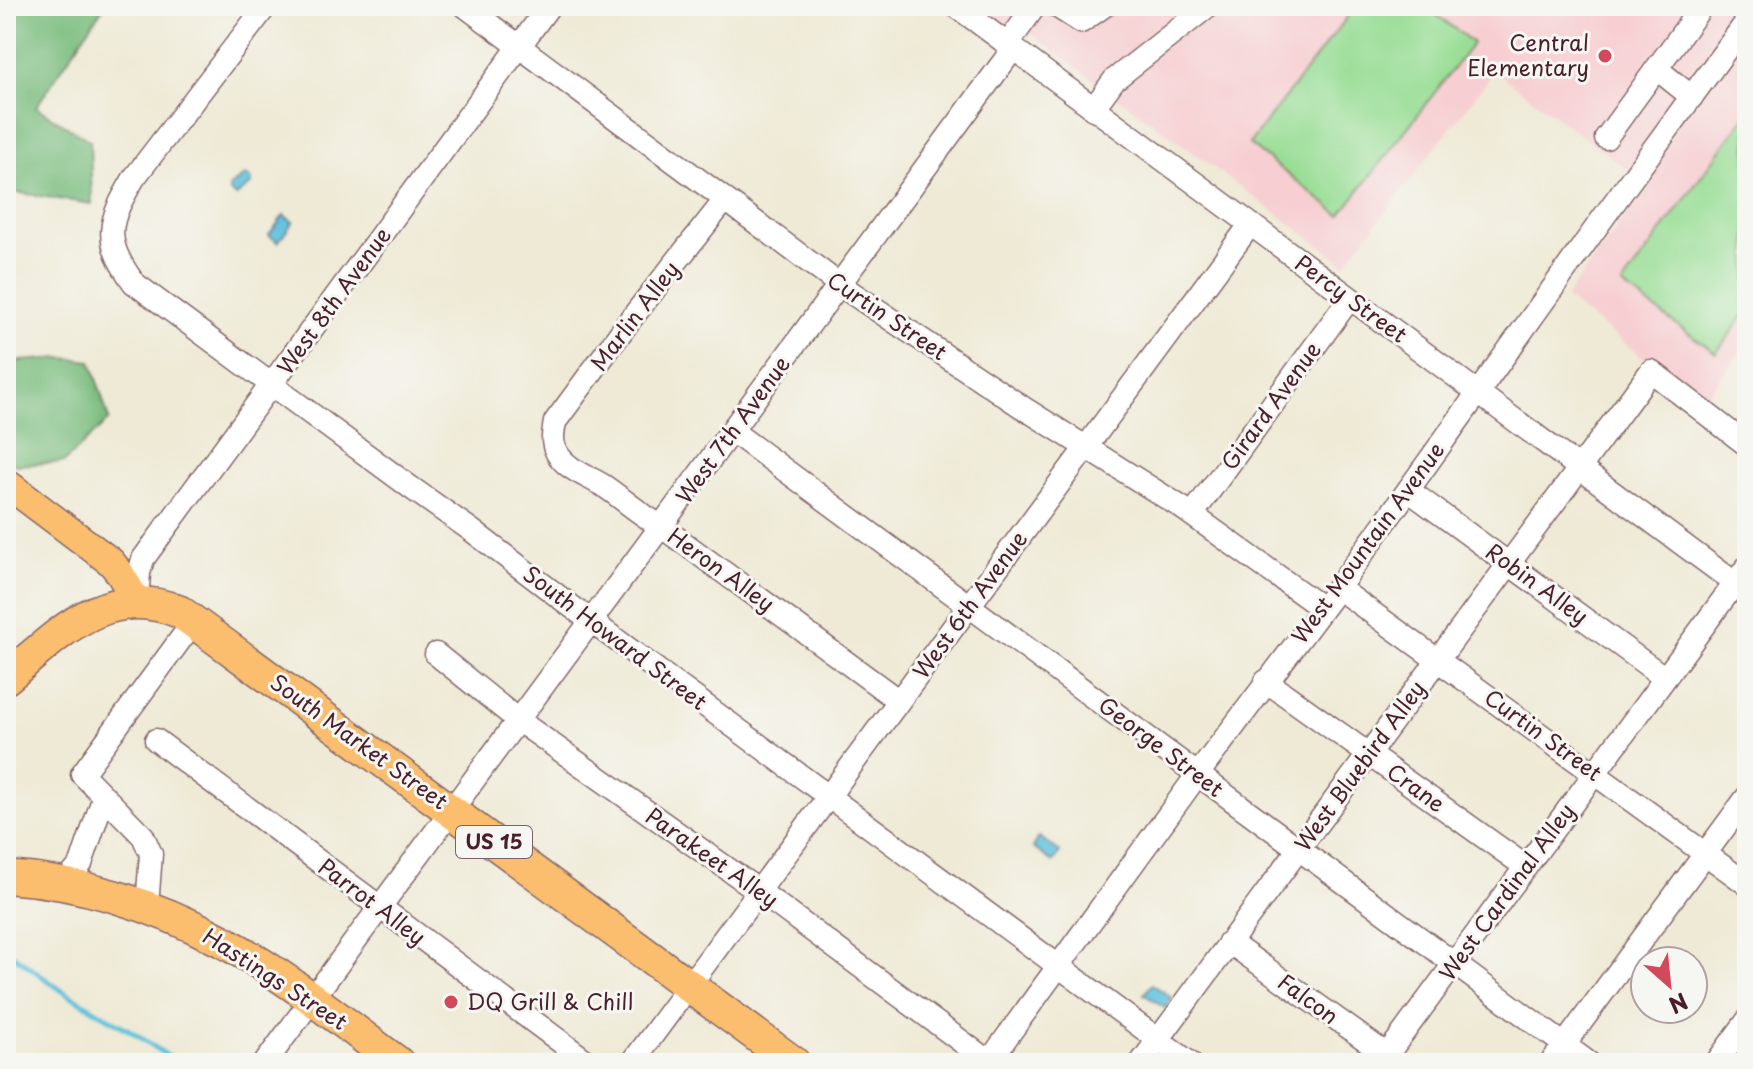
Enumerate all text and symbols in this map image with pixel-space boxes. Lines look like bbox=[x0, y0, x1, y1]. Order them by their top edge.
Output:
place label: Central Elementary bbox=[1467, 25, 1589, 83]
marker: Central Elementary bbox=[1596, 47, 1614, 65]
street label: West 8th Avenue bbox=[268, 219, 398, 381]
street label: Percy Street bbox=[1289, 246, 1415, 350]
street label: Marlin Alley bbox=[581, 253, 686, 377]
street label: Curtin Street bbox=[821, 262, 954, 367]
street label: Girard Avenue bbox=[1212, 334, 1328, 476]
street label: West 7th Avenue bbox=[667, 348, 797, 510]
street label: West Mountain Avenue bbox=[1282, 434, 1451, 650]
street label: Heron Alley bbox=[662, 519, 782, 619]
street label: West 6th Avenue bbox=[904, 523, 1034, 685]
street label: Robin Alley bbox=[1480, 534, 1596, 631]
street label: South Howard Street bbox=[517, 557, 715, 717]
street label: South Market Street bbox=[264, 665, 455, 817]
street label: West Bluebird Alley bbox=[1285, 673, 1432, 857]
street label: Curtin Street bbox=[1478, 680, 1609, 788]
street label: George Street bbox=[1092, 688, 1231, 804]
street label: Crane bbox=[1381, 754, 1453, 819]
street label: West Cardinal Alley bbox=[1430, 795, 1582, 987]
street label: Parakeet Alley bbox=[640, 799, 786, 915]
road number: US 15 bbox=[456, 826, 532, 858]
street label: Parrot Alley bbox=[312, 849, 434, 952]
street label: Hastings Street bbox=[197, 919, 355, 1037]
north arrow bbox=[1629, 945, 1709, 1025]
street label: Falcon bbox=[1272, 964, 1346, 1031]
place label: DQ Grill & Chill bbox=[467, 984, 634, 1017]
text: N bbox=[1664, 985, 1694, 1023]
marker: DQ Grill & Chill bbox=[442, 993, 460, 1011]

